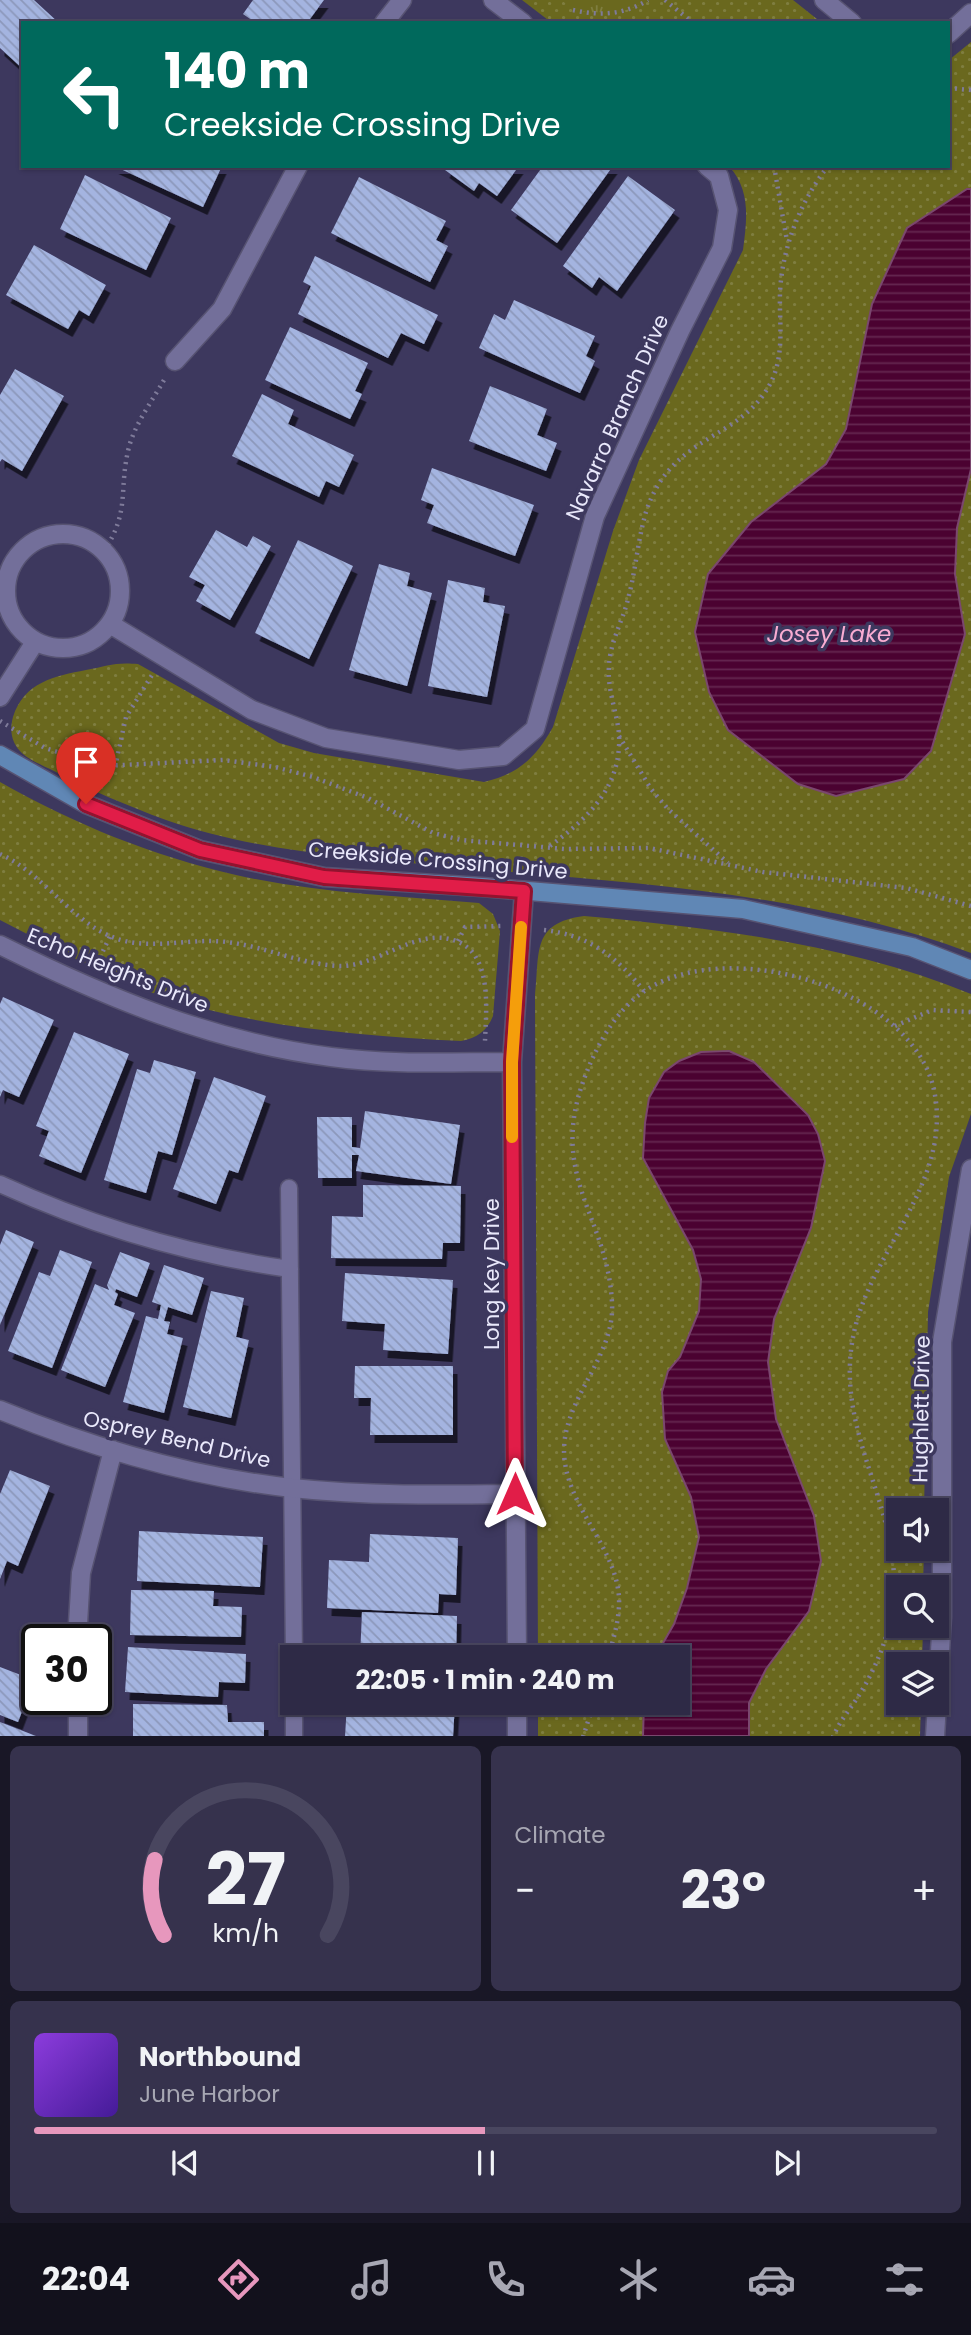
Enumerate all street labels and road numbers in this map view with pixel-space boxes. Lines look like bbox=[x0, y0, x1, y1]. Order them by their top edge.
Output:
street label: Navarro Branch Drive bbox=[559, 309, 675, 525]
street label: Creekside Crossing Drive bbox=[307, 834, 569, 886]
street label: Echo Heights Drive bbox=[23, 920, 213, 1020]
street label: Long Key Drive bbox=[477, 1198, 506, 1350]
street label: Hughlett Drive bbox=[905, 1335, 937, 1483]
street label: Osprey Bend Drive bbox=[80, 1403, 274, 1475]

